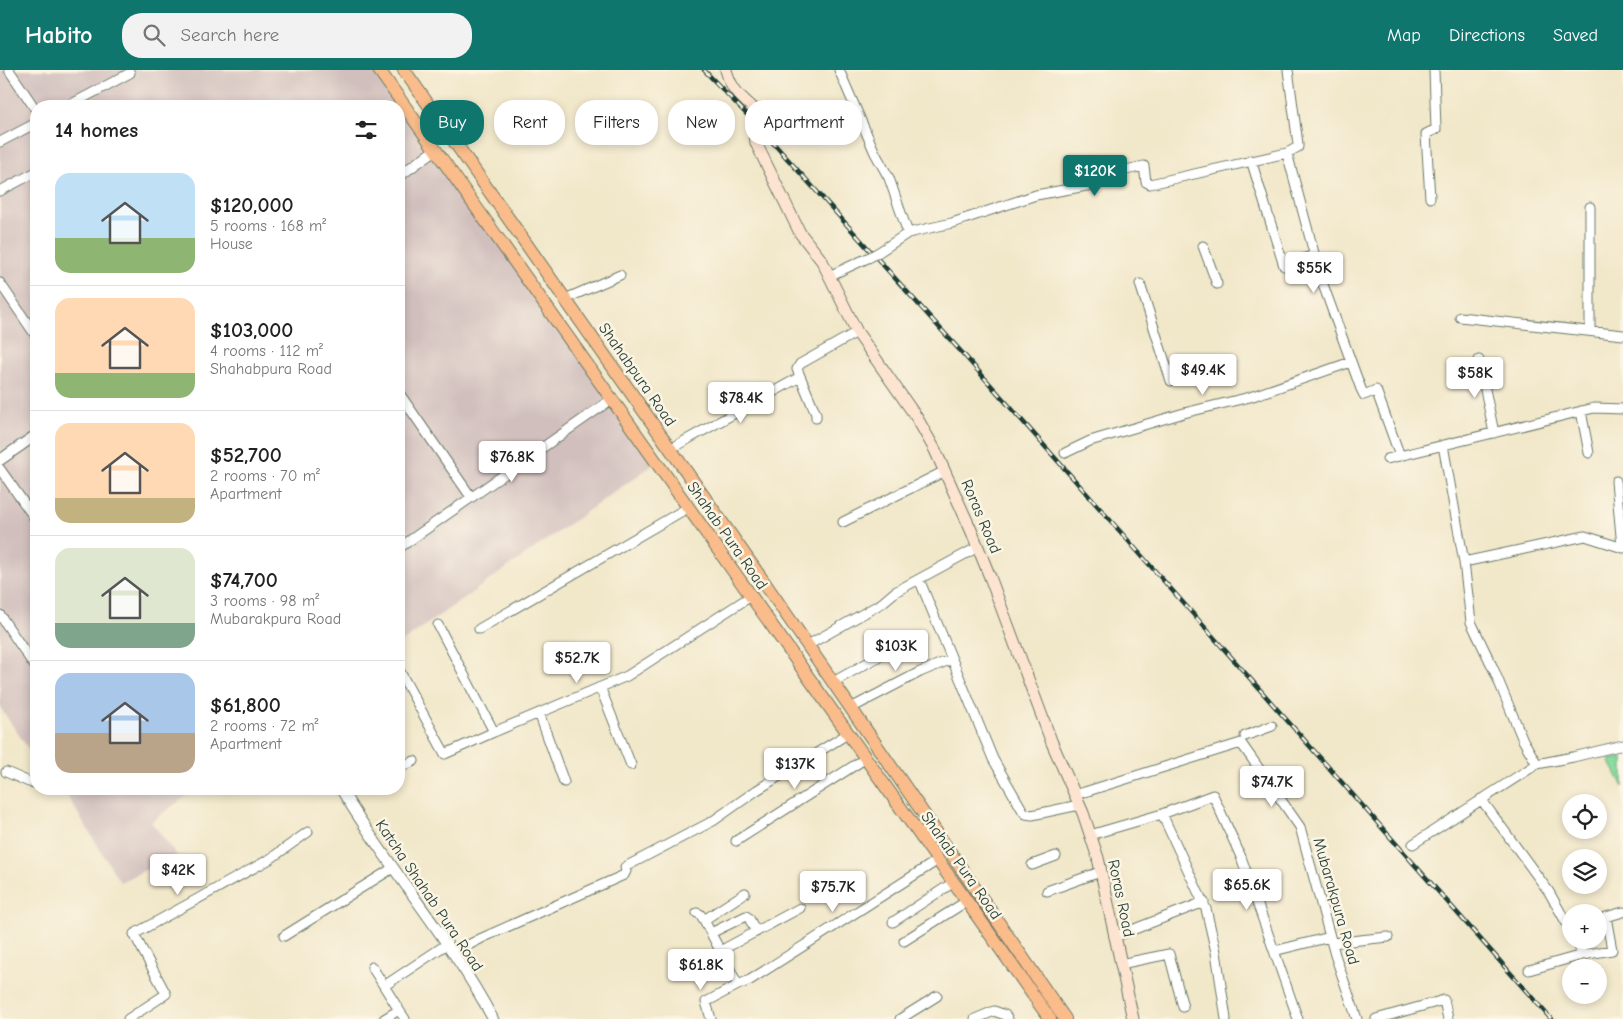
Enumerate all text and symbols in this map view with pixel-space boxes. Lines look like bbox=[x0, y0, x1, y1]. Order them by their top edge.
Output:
search box bbox=[122, 13, 472, 58]
text: Habito bbox=[25, 21, 92, 49]
icon: search bbox=[140, 21, 168, 49]
text: Search here bbox=[180, 24, 279, 46]
text: Map bbox=[1387, 25, 1421, 46]
text: Directions bbox=[1449, 25, 1525, 46]
text: Saved bbox=[1553, 25, 1598, 46]
chip: Buy bbox=[420, 100, 484, 145]
chip: Rent bbox=[494, 100, 565, 145]
chip: Filters bbox=[575, 100, 658, 145]
chip: New bbox=[668, 100, 735, 145]
chip: Apartment bbox=[745, 100, 862, 145]
icon: filters bbox=[352, 116, 380, 144]
text: 14 homes bbox=[55, 118, 138, 142]
pin: $120K bbox=[1060, 154, 1130, 197]
text: $120K bbox=[1074, 162, 1116, 180]
icon: home bbox=[95, 193, 155, 253]
text: $120,000 bbox=[210, 193, 293, 217]
text: 5 rooms · 168 m² bbox=[210, 217, 326, 235]
text: House bbox=[210, 235, 253, 253]
pin: $55K bbox=[1284, 252, 1344, 294]
text: $55K bbox=[1296, 259, 1332, 277]
icon: home bbox=[95, 318, 155, 378]
text: $103,000 bbox=[210, 318, 293, 342]
street label: Shahabpura Road bbox=[595, 319, 680, 430]
text: 4 rooms · 112 m² bbox=[210, 342, 323, 360]
pin: $49.4K bbox=[1162, 354, 1244, 396]
pin: $58K bbox=[1445, 356, 1505, 399]
text: Shahabpura Road bbox=[210, 360, 332, 378]
text: $49.4K bbox=[1181, 361, 1225, 379]
text: $58K bbox=[1457, 364, 1493, 382]
pin: $78.4K bbox=[700, 382, 782, 424]
text: $78.4K bbox=[719, 389, 763, 407]
pin: $76.8K bbox=[471, 440, 553, 483]
icon: home bbox=[95, 443, 155, 503]
text: $52,700 bbox=[210, 443, 282, 467]
text: $76.8K bbox=[490, 448, 534, 466]
text: 2 rooms · 70 m² bbox=[210, 467, 320, 485]
street label: Roras Road bbox=[957, 477, 1005, 556]
street label: Shahab Pura Road bbox=[683, 478, 771, 593]
text: Apartment bbox=[210, 485, 282, 503]
icon: home bbox=[95, 568, 155, 628]
text: $74,700 bbox=[210, 568, 278, 592]
text: 3 rooms · 98 m² bbox=[210, 592, 319, 610]
text: Mubarakpura Road bbox=[210, 610, 341, 628]
pin: $103K bbox=[861, 630, 931, 672]
text: $103K bbox=[875, 637, 917, 655]
pin: $52.7K bbox=[536, 642, 618, 684]
text: $52.7K bbox=[554, 649, 600, 667]
icon: home bbox=[95, 693, 155, 753]
text: $61,800 bbox=[210, 693, 281, 717]
text: 2 rooms · 72 m² bbox=[210, 717, 319, 735]
text: Apartment bbox=[210, 735, 282, 753]
pin: $137K bbox=[760, 748, 830, 790]
text: $137K bbox=[775, 755, 815, 773]
pin: $74.7K bbox=[1231, 766, 1313, 808]
text: $74.7K bbox=[1251, 773, 1293, 791]
map controls bbox=[1562, 794, 1607, 1004]
button: locate bbox=[1562, 794, 1607, 839]
street label: Shahab Pura Road bbox=[917, 808, 1005, 923]
street label: Katcha Shahab Pura Road bbox=[372, 816, 487, 975]
street label: Mubarakpura Road bbox=[1309, 836, 1363, 967]
button: layers bbox=[1562, 849, 1607, 894]
pin: $42K bbox=[148, 854, 208, 896]
street label: Roras Road bbox=[1104, 858, 1138, 939]
text: $42K bbox=[161, 861, 195, 879]
pin: $65.6K bbox=[1206, 868, 1288, 911]
pin: $75.7K bbox=[792, 870, 874, 913]
text: $65.6K bbox=[1224, 876, 1270, 894]
text: $75.7K bbox=[811, 878, 855, 896]
button: + bbox=[1562, 904, 1607, 949]
pin: $61.8K bbox=[660, 948, 742, 991]
text: $61.8K bbox=[679, 956, 723, 974]
button: − bbox=[1562, 959, 1607, 1004]

